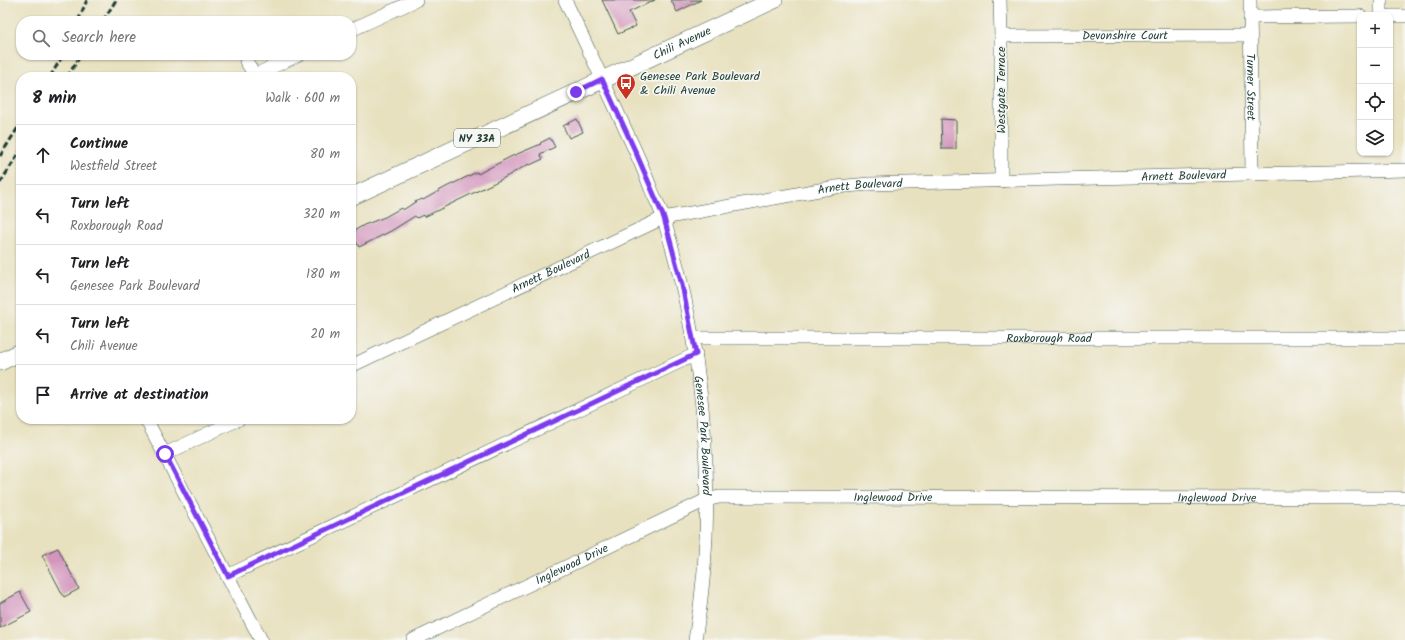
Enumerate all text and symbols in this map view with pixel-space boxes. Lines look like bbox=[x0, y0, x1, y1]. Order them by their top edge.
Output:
map controls bbox=[1357, 12, 1393, 156]
button: + bbox=[1357, 12, 1393, 48]
search box bbox=[16, 16, 356, 60]
street label: Chili Avenue bbox=[650, 21, 715, 65]
text: Search here bbox=[62, 26, 136, 50]
street label: Devonshire Court bbox=[1082, 26, 1168, 46]
icon: search bbox=[30, 27, 52, 49]
street label: Westgate Terrace bbox=[992, 46, 1011, 133]
button: − bbox=[1357, 48, 1393, 84]
street label: Turner Street bbox=[1241, 53, 1260, 121]
place label: Genesee Park Boulevard & Chili Avenue bbox=[640, 67, 761, 100]
bus stop icon: Genesee Park Boulevard & Chili Avenue bbox=[615, 72, 637, 100]
route end bbox=[567, 83, 585, 101]
button: locate bbox=[1357, 84, 1393, 120]
text: 8 min bbox=[32, 85, 76, 112]
text: Walk · 600 m bbox=[265, 88, 340, 109]
button: layers bbox=[1357, 120, 1393, 156]
road number: NY 33A bbox=[454, 129, 500, 147]
text: Continue bbox=[70, 132, 128, 156]
icon: ahead bbox=[32, 144, 54, 166]
text: 80 m bbox=[310, 144, 340, 165]
text: Westfield Street bbox=[70, 156, 157, 177]
street label: Arnett Boulevard bbox=[1141, 166, 1228, 187]
street label: Arnett Boulevard bbox=[816, 174, 904, 200]
text: Turn left bbox=[70, 192, 130, 216]
icon: left bbox=[32, 204, 54, 226]
text: 320 m bbox=[303, 204, 340, 225]
text: Roxborough Road bbox=[70, 216, 163, 237]
street label: Arnett Boulevard bbox=[508, 244, 594, 299]
text: Turn left bbox=[70, 252, 130, 276]
icon: left bbox=[32, 264, 54, 286]
text: 180 m bbox=[306, 264, 340, 285]
text: Genesee Park Boulevard bbox=[70, 276, 200, 297]
text: Turn left bbox=[70, 312, 130, 336]
icon: left bbox=[32, 324, 54, 346]
text: 20 m bbox=[310, 324, 340, 345]
street label: Roxborough Road bbox=[1006, 329, 1093, 348]
text: Chili Avenue bbox=[70, 336, 138, 357]
street label: Genesee Park Boulevard bbox=[688, 375, 716, 496]
text: Arrive at destination bbox=[70, 383, 209, 407]
icon: arrive bbox=[32, 384, 54, 406]
route start bbox=[156, 445, 174, 463]
street label: Inglewood Drive bbox=[853, 488, 933, 507]
street label: Inglewood Drive bbox=[1177, 489, 1257, 508]
street label: Inglewood Drive bbox=[532, 539, 612, 590]

